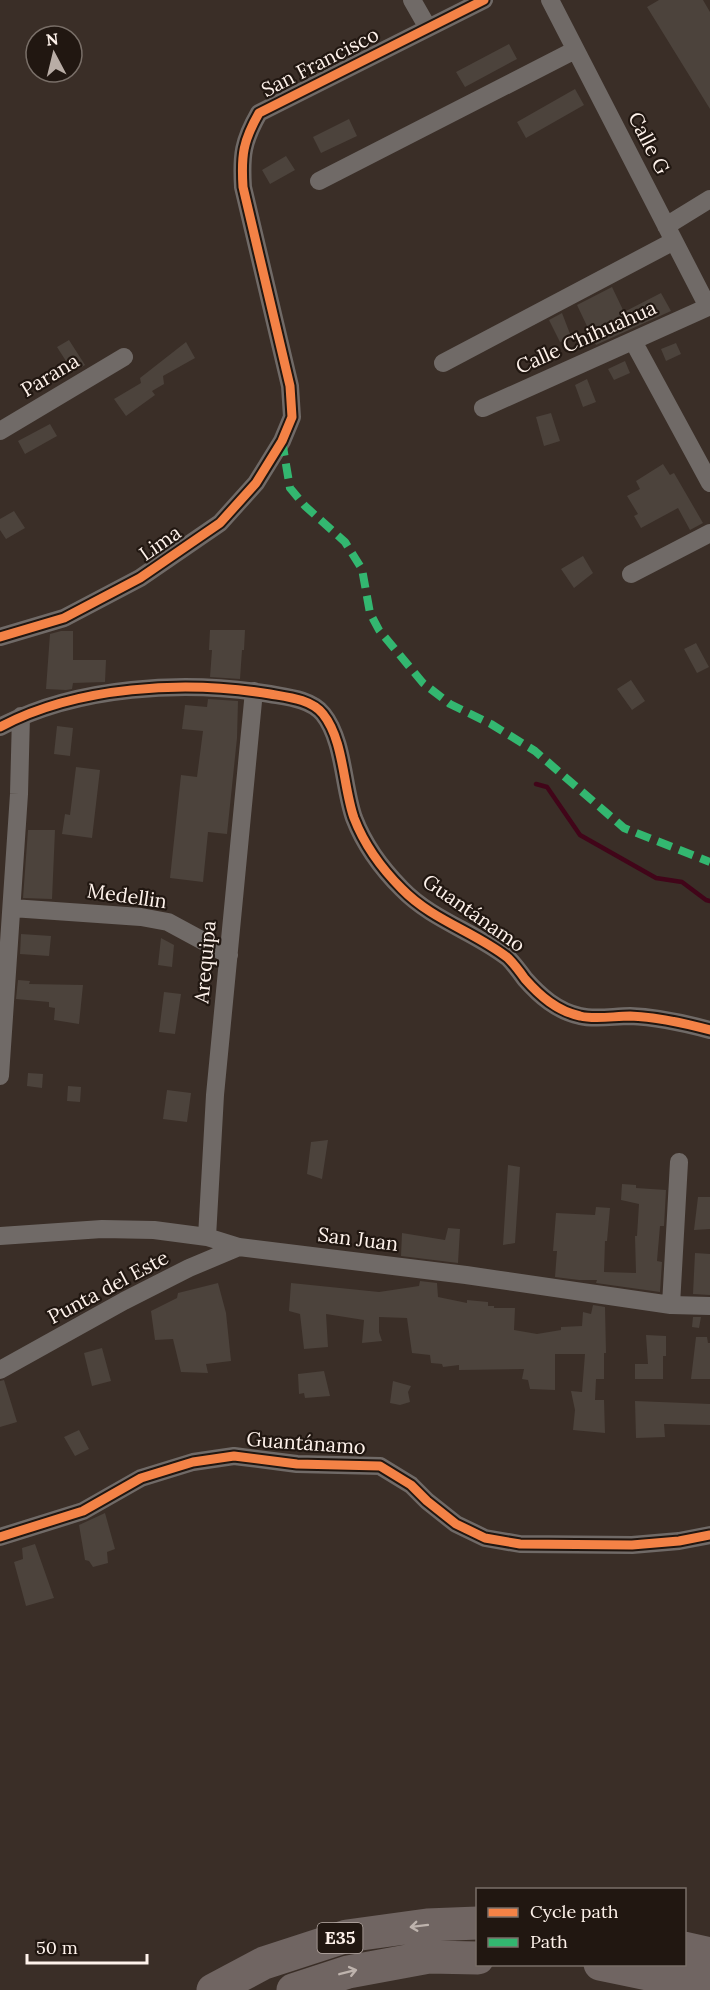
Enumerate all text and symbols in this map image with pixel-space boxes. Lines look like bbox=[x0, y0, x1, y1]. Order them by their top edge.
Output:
street label: San Francisco bbox=[257, 21, 383, 102]
north arrow bbox=[24, 24, 84, 84]
text: N bbox=[45, 28, 60, 50]
street label: Calle G bbox=[623, 107, 676, 178]
street label: Calle Chihuahua bbox=[512, 294, 660, 379]
street label: Parana bbox=[16, 347, 83, 402]
street label: Lima bbox=[134, 519, 185, 566]
street label: Guantánamo bbox=[418, 868, 530, 957]
street label: Medellin bbox=[86, 878, 169, 913]
street label: Arequipa bbox=[188, 919, 221, 1005]
street label: San Juan bbox=[316, 1221, 400, 1256]
street label: Punta del Este bbox=[43, 1244, 173, 1329]
street label: Guantánamo bbox=[246, 1426, 367, 1459]
legend bbox=[476, 1888, 686, 1966]
text: Cycle path bbox=[530, 1900, 619, 1923]
one-way arrow bbox=[410, 1921, 430, 1932]
road number: E35 bbox=[318, 1923, 362, 1953]
scale bar bbox=[27, 1927, 147, 1965]
text: Path bbox=[530, 1930, 568, 1953]
text: 50 m bbox=[36, 1936, 78, 1959]
one-way arrow bbox=[338, 1966, 357, 1978]

